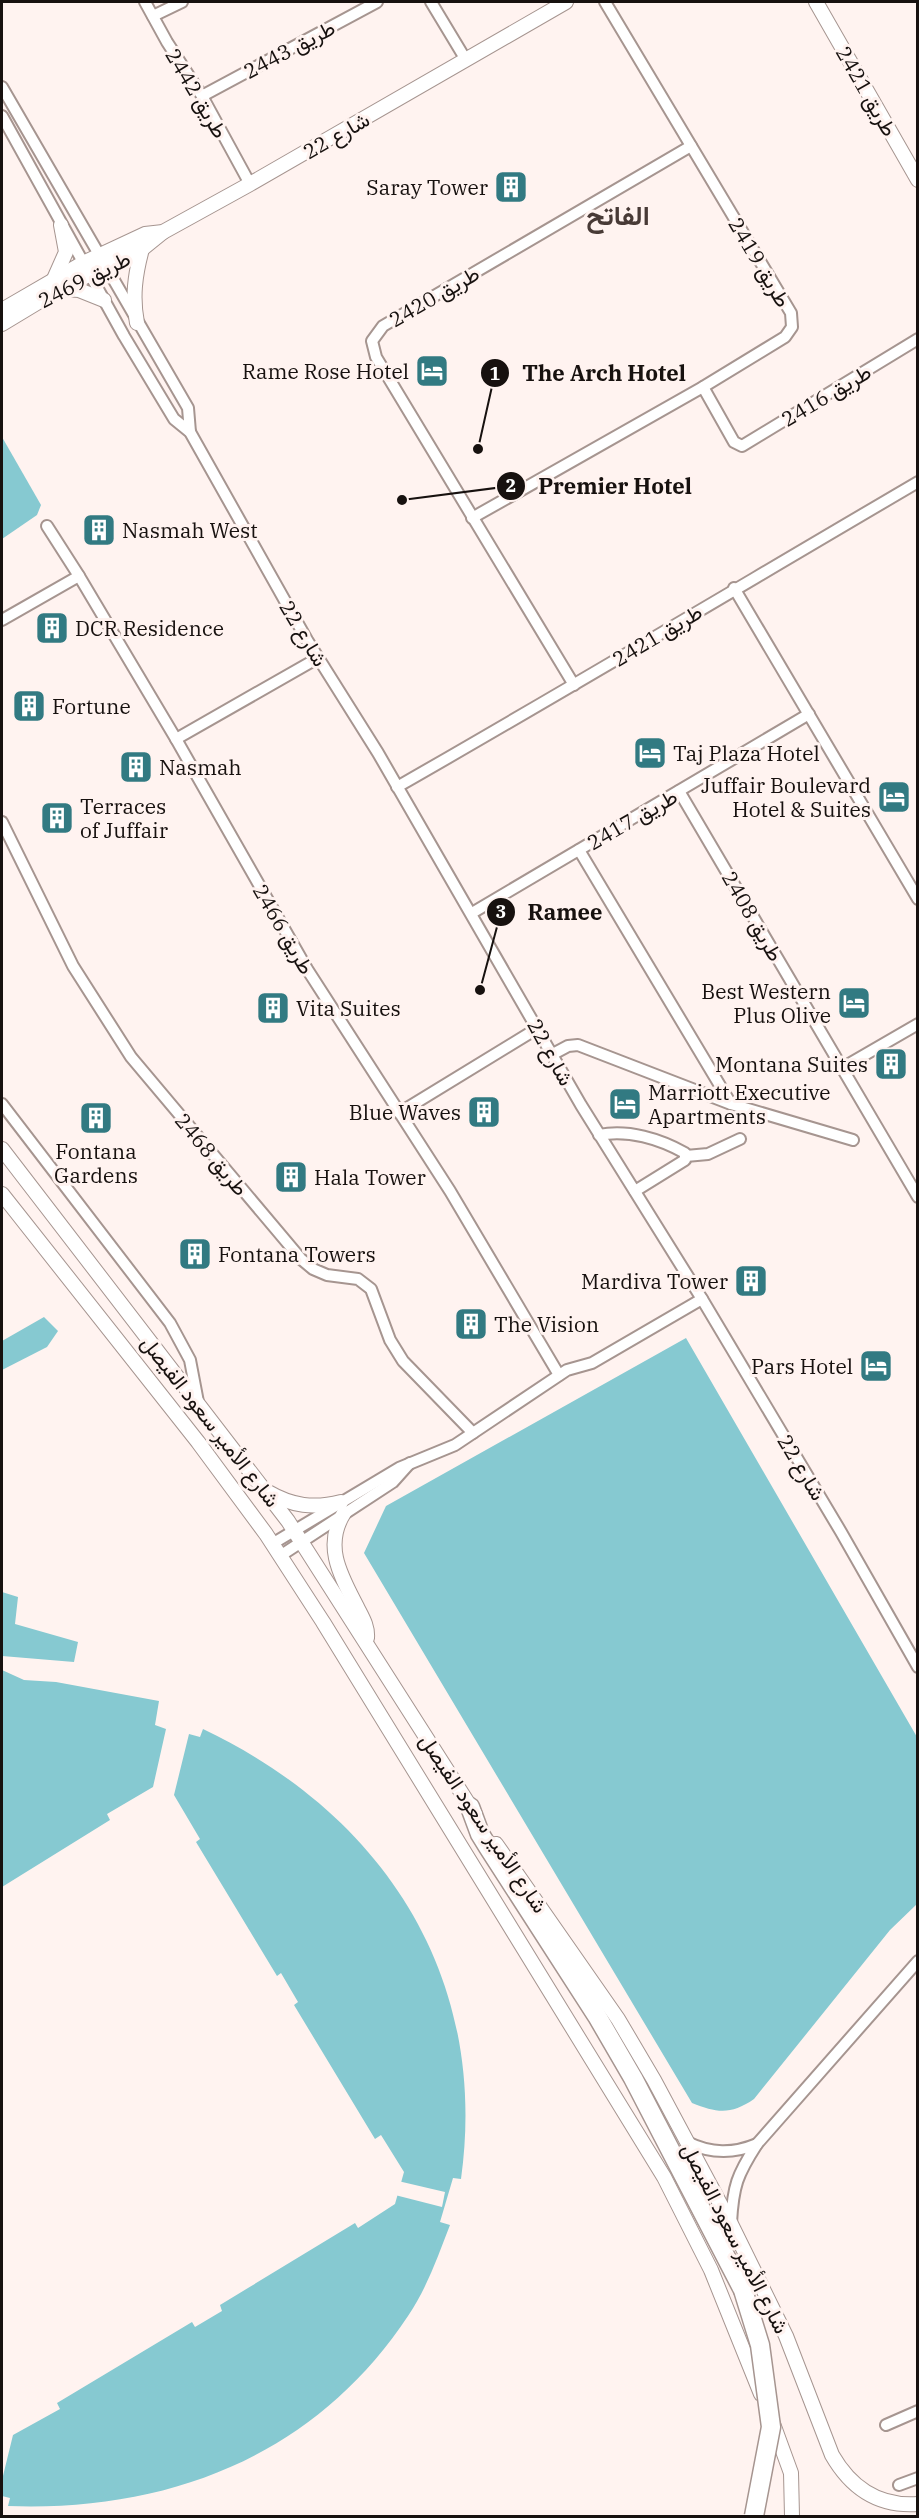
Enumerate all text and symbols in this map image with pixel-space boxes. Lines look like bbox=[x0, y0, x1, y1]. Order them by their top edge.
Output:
street label: طريق 2443 bbox=[238, 13, 340, 85]
street label: طريق 2421 bbox=[830, 41, 904, 141]
street label: طريق 2442 bbox=[159, 43, 235, 143]
street label: شارع 22 bbox=[298, 105, 375, 166]
building icon: Saray Tower bbox=[493, 169, 529, 205]
place label: Saray Tower bbox=[366, 173, 489, 201]
district label: الفاتح bbox=[586, 197, 650, 234]
street label: طريق 2419 bbox=[722, 212, 798, 312]
street label: طريق 2469 bbox=[33, 244, 135, 314]
street label: طريق 2420 bbox=[384, 259, 484, 333]
hotel icon: Rame Rose Hotel bbox=[414, 353, 450, 389]
callout: The Arch Hotel bbox=[480, 353, 697, 393]
place label: Rame Rose Hotel bbox=[242, 357, 409, 385]
street label: طريق 2416 bbox=[776, 357, 876, 433]
text: The Arch Hotel bbox=[522, 358, 686, 387]
text: 1 bbox=[490, 362, 501, 385]
callout: Premier Hotel bbox=[496, 466, 703, 506]
text: Premier Hotel bbox=[538, 471, 692, 500]
text: 2 bbox=[506, 474, 516, 497]
building icon: Nasmah West bbox=[81, 512, 117, 548]
place label: Nasmah West bbox=[122, 516, 258, 544]
street label: شارع 22 bbox=[273, 595, 335, 672]
street label: طريق 2421 bbox=[607, 597, 707, 673]
building icon: DCR Residence bbox=[34, 610, 70, 646]
place label: DCR Residence bbox=[75, 614, 224, 642]
building icon: Fortune bbox=[11, 688, 47, 724]
place label: Fortune bbox=[52, 692, 131, 720]
hotel icon: Taj Plaza Hotel bbox=[632, 735, 668, 771]
place label: Taj Plaza Hotel bbox=[673, 739, 820, 767]
building icon: Nasmah bbox=[118, 749, 154, 785]
place label: Nasmah bbox=[159, 753, 242, 781]
place label: Juffair Boulevard Hotel & Suites bbox=[701, 771, 871, 823]
hotel icon: Juffair Boulevard Hotel & Suites bbox=[876, 779, 912, 815]
street label: طريق 2417 bbox=[582, 782, 682, 856]
place label: Terraces of Juffair bbox=[80, 792, 169, 844]
building icon: Terraces of Juffair bbox=[39, 800, 75, 836]
street label: طريق 2408 bbox=[716, 866, 790, 966]
street label: طريق 2466 bbox=[247, 879, 321, 979]
callout: Ramee bbox=[486, 892, 615, 932]
text: Ramee bbox=[528, 897, 603, 926]
text: 3 bbox=[496, 900, 506, 923]
place label: Best Western Plus Olive bbox=[701, 977, 831, 1029]
hotel icon: Best Western Plus Olive bbox=[836, 985, 872, 1021]
building icon: Vita Suites bbox=[255, 990, 291, 1026]
place label: Vita Suites bbox=[296, 994, 401, 1022]
street label: شارع 22 bbox=[520, 1014, 581, 1091]
building icon: Montana Suites bbox=[873, 1046, 909, 1082]
place label: Montana Suites bbox=[715, 1050, 868, 1078]
place label: Marriott Executive Apartments bbox=[648, 1078, 831, 1130]
hotel icon: Marriott Executive Apartments bbox=[607, 1086, 643, 1122]
building icon: Blue Waves bbox=[466, 1094, 502, 1130]
place label: Blue Waves bbox=[349, 1098, 461, 1126]
building icon: Fontana Gardens bbox=[78, 1100, 114, 1136]
street label: طريق 2468 bbox=[169, 1107, 255, 1201]
place label: Fontana Gardens bbox=[54, 1137, 138, 1189]
building icon: Hala Tower bbox=[273, 1159, 309, 1195]
place label: Hala Tower bbox=[314, 1163, 427, 1191]
building icon: Fontana Towers bbox=[177, 1236, 213, 1272]
place label: Fontana Towers bbox=[218, 1240, 376, 1268]
building icon: Mardiva Tower bbox=[733, 1263, 769, 1299]
place label: Mardiva Tower bbox=[581, 1267, 729, 1295]
building icon: The Vision bbox=[453, 1306, 489, 1342]
place label: The Vision bbox=[494, 1310, 599, 1338]
street label: شارع الأمير سعود الفيصل bbox=[134, 1329, 287, 1513]
hotel icon: Pars Hotel bbox=[858, 1348, 894, 1384]
place label: Pars Hotel bbox=[751, 1352, 853, 1380]
street label: شارع 22 bbox=[771, 1429, 833, 1506]
street label: شارع الأمير سعود الفيصل bbox=[413, 1728, 554, 1919]
street label: شارع الأمير سعود الفيصل bbox=[675, 2138, 796, 2339]

